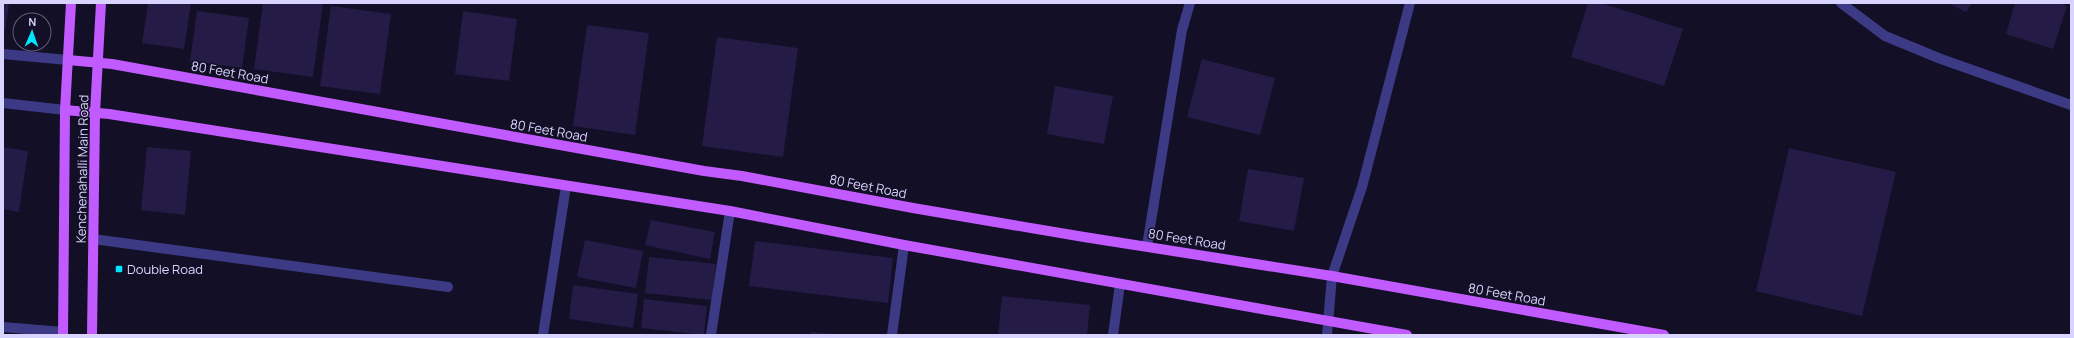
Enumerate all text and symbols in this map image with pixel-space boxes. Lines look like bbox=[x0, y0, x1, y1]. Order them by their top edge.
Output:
north arrow bbox=[12, 12, 52, 52]
text: N bbox=[28, 14, 37, 29]
street label: 80 Feet Road bbox=[190, 56, 270, 88]
street label: Kenchenahalli Main Road bbox=[72, 95, 92, 243]
street label: 80 Feet Road bbox=[509, 114, 589, 146]
street label: 80 Feet Road bbox=[828, 170, 908, 202]
street label: 80 Feet Road bbox=[1147, 224, 1227, 254]
place label: Double Road bbox=[127, 260, 203, 278]
marker: Double Road bbox=[114, 264, 124, 274]
street label: 80 Feet Road bbox=[1467, 278, 1547, 310]

